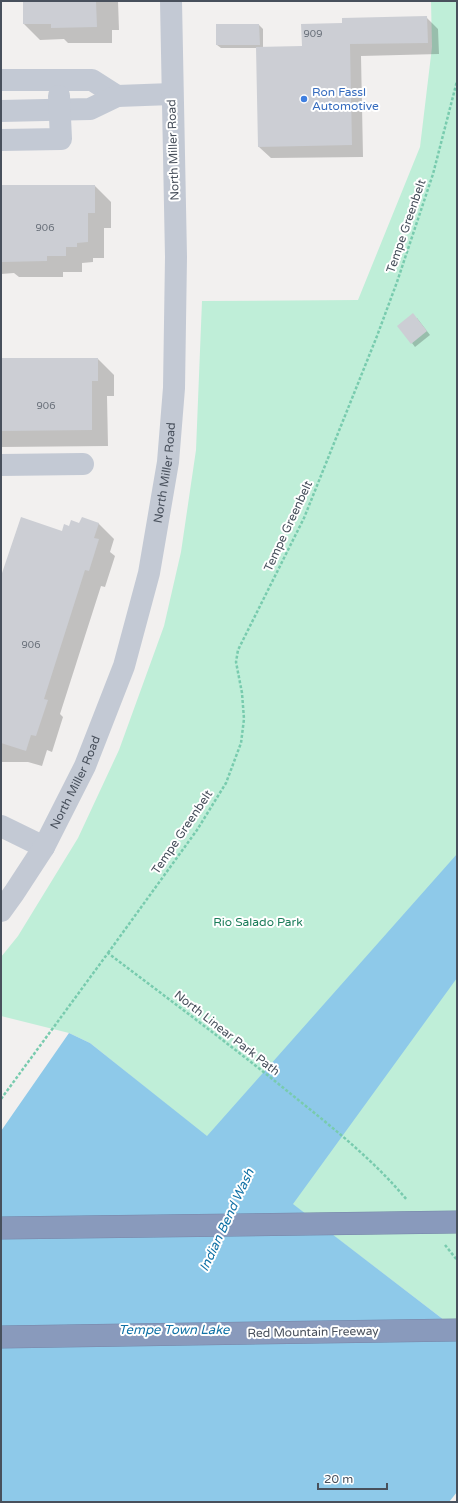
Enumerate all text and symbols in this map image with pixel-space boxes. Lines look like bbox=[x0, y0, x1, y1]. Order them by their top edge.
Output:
house number: 909 bbox=[304, 28, 322, 40]
place label: Ron Fassl Automotive bbox=[312, 85, 379, 113]
marker: Ron Fassl Automotive bbox=[299, 94, 309, 104]
street label: North Miller Road bbox=[164, 99, 182, 201]
street label: Tempe Greenbelt bbox=[383, 177, 429, 275]
house number: 906 bbox=[36, 222, 54, 234]
house number: 906 bbox=[37, 400, 55, 412]
street label: North Miller Road bbox=[151, 422, 178, 524]
street label: Tempe Greenbelt bbox=[261, 478, 315, 573]
house number: 906 bbox=[22, 639, 40, 651]
street label: North Miller Road bbox=[47, 734, 103, 831]
street label: Tempe Greenbelt bbox=[149, 787, 215, 877]
park label: Rio Salado Park bbox=[213, 915, 303, 929]
street label: North Linear Park Path bbox=[172, 988, 282, 1078]
water label: Indian Bend Wash bbox=[196, 1165, 258, 1274]
water label: Tempe Town Lake bbox=[119, 1322, 230, 1338]
street label: Red Mountain Freeway bbox=[247, 1324, 379, 1340]
scale bar bbox=[318, 1465, 387, 1491]
text: 20 m bbox=[324, 1472, 353, 1486]

